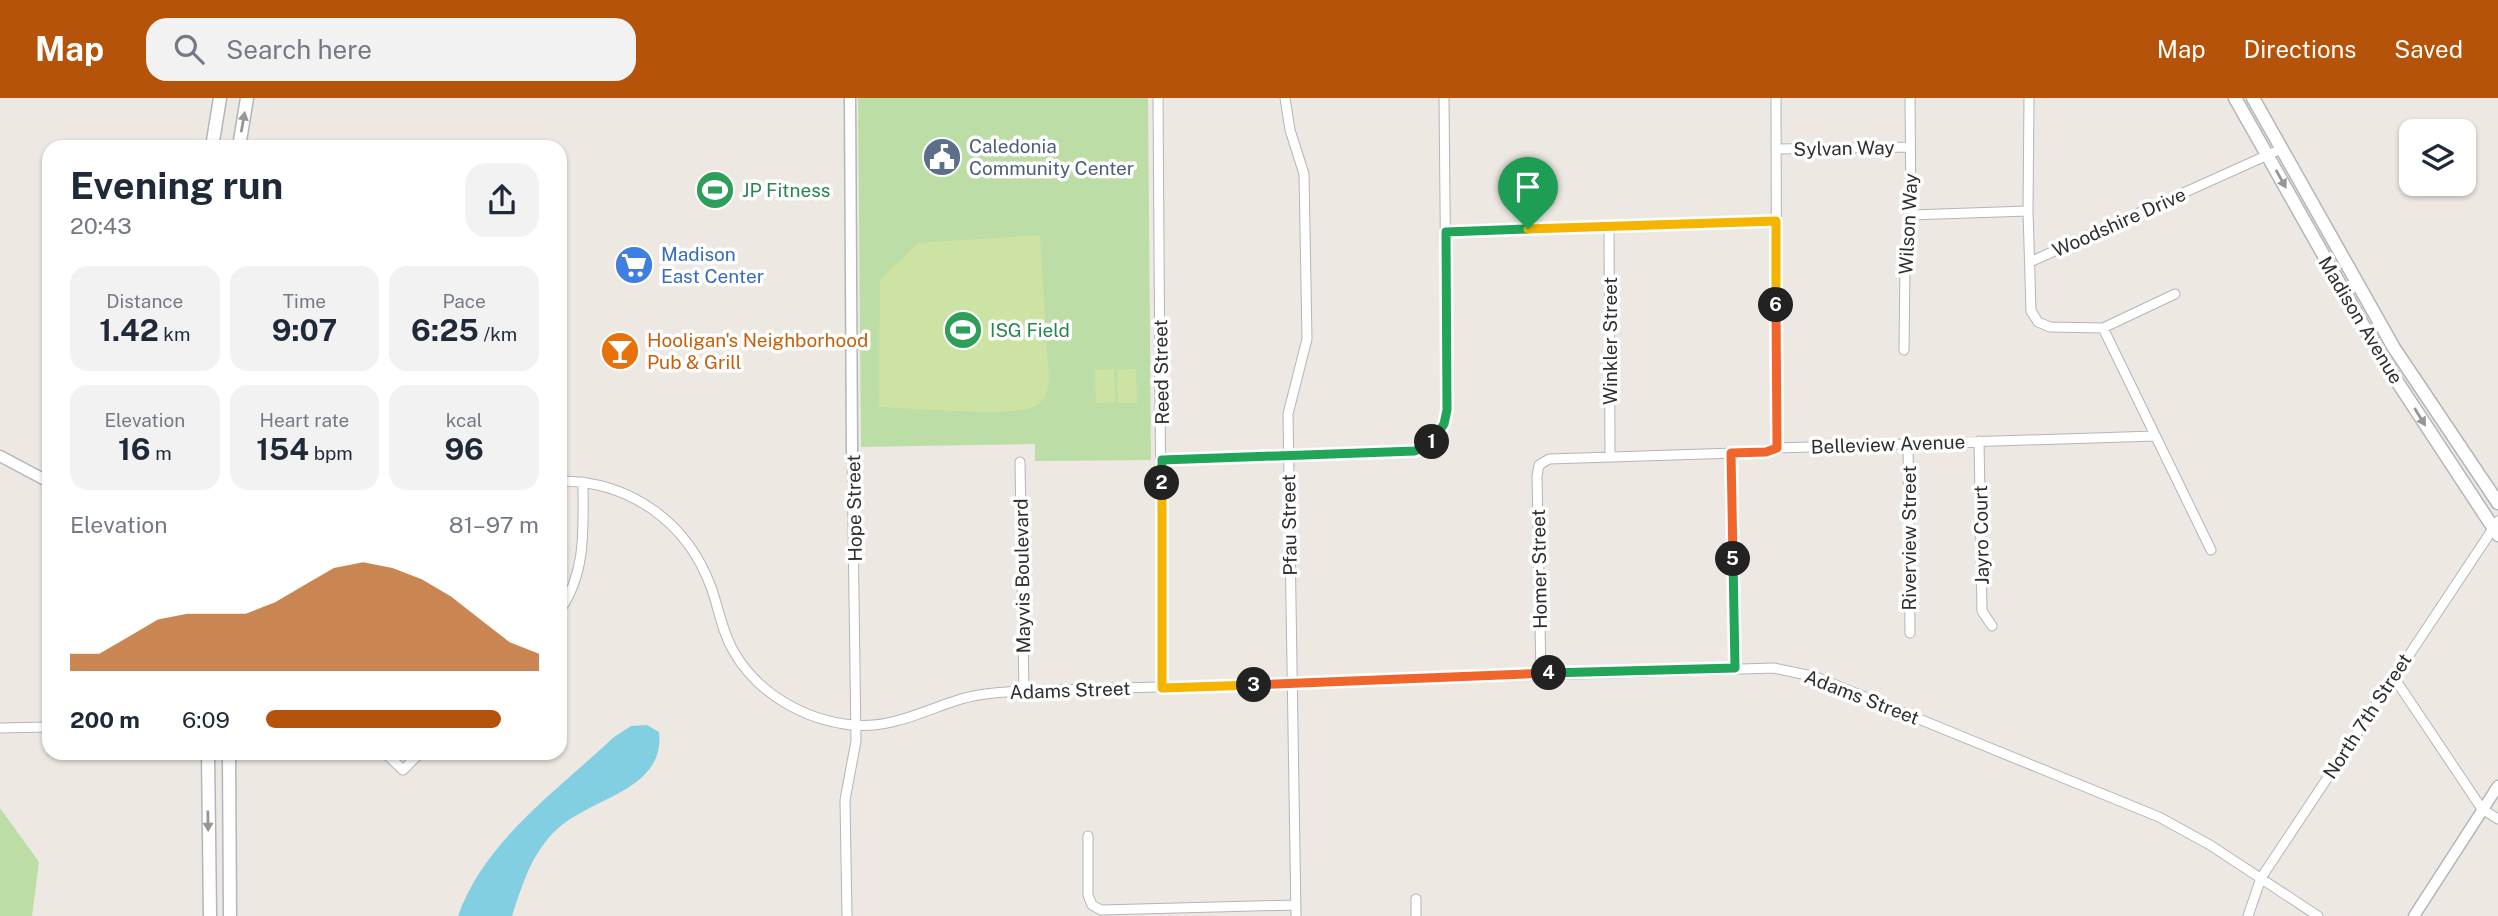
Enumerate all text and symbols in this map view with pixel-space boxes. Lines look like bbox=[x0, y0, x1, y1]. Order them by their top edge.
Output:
search box bbox=[146, 18, 636, 81]
text: Map bbox=[35, 30, 104, 68]
icon: search bbox=[170, 30, 208, 68]
text: Search here bbox=[226, 34, 372, 65]
text: Map bbox=[2157, 35, 2206, 63]
text: Directions bbox=[2244, 35, 2356, 63]
text: Saved bbox=[2394, 35, 2463, 63]
one-way arrow bbox=[237, 111, 248, 133]
map controls bbox=[2399, 119, 2476, 196]
button: layers bbox=[2399, 119, 2476, 196]
place label: Caledonia Community Center bbox=[969, 135, 1134, 179]
public building icon: Caledonia Community Center bbox=[921, 136, 963, 178]
street label: Sylvan Way bbox=[1793, 136, 1895, 160]
pin bbox=[1498, 157, 1558, 229]
text: Evening run bbox=[70, 163, 283, 208]
button: share bbox=[465, 163, 539, 237]
icon: arrive bbox=[1509, 168, 1547, 206]
sports icon: JP Fitness bbox=[694, 169, 736, 211]
one-way arrow bbox=[2275, 169, 2287, 189]
street label: Wilson Way bbox=[1894, 173, 1922, 275]
place label: JP Fitness bbox=[742, 179, 830, 201]
street label: Woodshire Drive bbox=[2049, 183, 2189, 261]
text: 20:43 bbox=[70, 212, 132, 239]
place label: Madison East Center bbox=[661, 243, 764, 287]
supermarket icon: Madison East Center bbox=[613, 244, 655, 286]
street label: Madison Avenue bbox=[2314, 252, 2408, 388]
street label: Winkler Street bbox=[1599, 277, 1621, 405]
pin: 6 bbox=[1758, 288, 1794, 322]
text: Distance bbox=[106, 290, 183, 312]
text: Time bbox=[283, 290, 326, 312]
text: Pace bbox=[442, 290, 486, 312]
text: 6 bbox=[1769, 293, 1782, 315]
sports icon: ISG Field bbox=[942, 309, 984, 351]
text: 1.42 bbox=[99, 312, 159, 348]
text: 9:07 bbox=[272, 312, 337, 348]
text: 6:25 bbox=[411, 312, 479, 348]
place label: ISG Field bbox=[990, 319, 1070, 341]
street label: Reed Street bbox=[1149, 319, 1173, 425]
text: km bbox=[159, 323, 190, 345]
text: /km bbox=[479, 323, 517, 345]
place label: Hooligan's Neighborhood Pub & Grill bbox=[647, 329, 868, 373]
bar icon: Hooligan's Neighborhood Pub & Grill bbox=[599, 330, 641, 372]
one-way arrow bbox=[2414, 408, 2427, 427]
text: Elevation bbox=[105, 409, 185, 431]
text: Heart rate bbox=[260, 409, 349, 431]
text: kcal bbox=[446, 409, 483, 431]
pin: 1 bbox=[1414, 424, 1450, 460]
text: 1 bbox=[1427, 430, 1436, 452]
street label: Belleview Avenue bbox=[1810, 430, 1966, 458]
text: 16 bbox=[118, 431, 151, 467]
text: 154 bbox=[256, 431, 309, 467]
text: 96 bbox=[444, 431, 484, 467]
text: m bbox=[151, 442, 172, 464]
text: bpm bbox=[309, 442, 353, 464]
street label: Hope Street bbox=[842, 454, 866, 562]
street label: Riverview Street bbox=[1898, 465, 1920, 611]
pin: 2 bbox=[1144, 466, 1180, 500]
text: 2 bbox=[1155, 471, 1168, 493]
street label: Pfau Street bbox=[1277, 474, 1301, 576]
street label: Jayro Court bbox=[1969, 485, 1993, 585]
street label: Mayvis Boulevard bbox=[1010, 498, 1034, 654]
street label: Homer Street bbox=[1527, 509, 1551, 629]
text: Elevation bbox=[70, 511, 168, 538]
text: 81–97 m bbox=[449, 511, 539, 538]
pin: 5 bbox=[1716, 542, 1750, 576]
text: 5 bbox=[1726, 547, 1739, 569]
street label: North 7th Street bbox=[2318, 649, 2416, 783]
pin: 4 bbox=[1532, 656, 1566, 690]
text: 4 bbox=[1542, 661, 1555, 683]
street label: Adams Street bbox=[1802, 665, 1922, 729]
pin: 3 bbox=[1236, 668, 1272, 702]
text: 3 bbox=[1247, 673, 1260, 695]
street label: Adams Street bbox=[1009, 677, 1131, 703]
text: 200 m bbox=[70, 706, 140, 733]
text: 6:09 bbox=[182, 706, 230, 733]
one-way arrow bbox=[203, 810, 214, 832]

